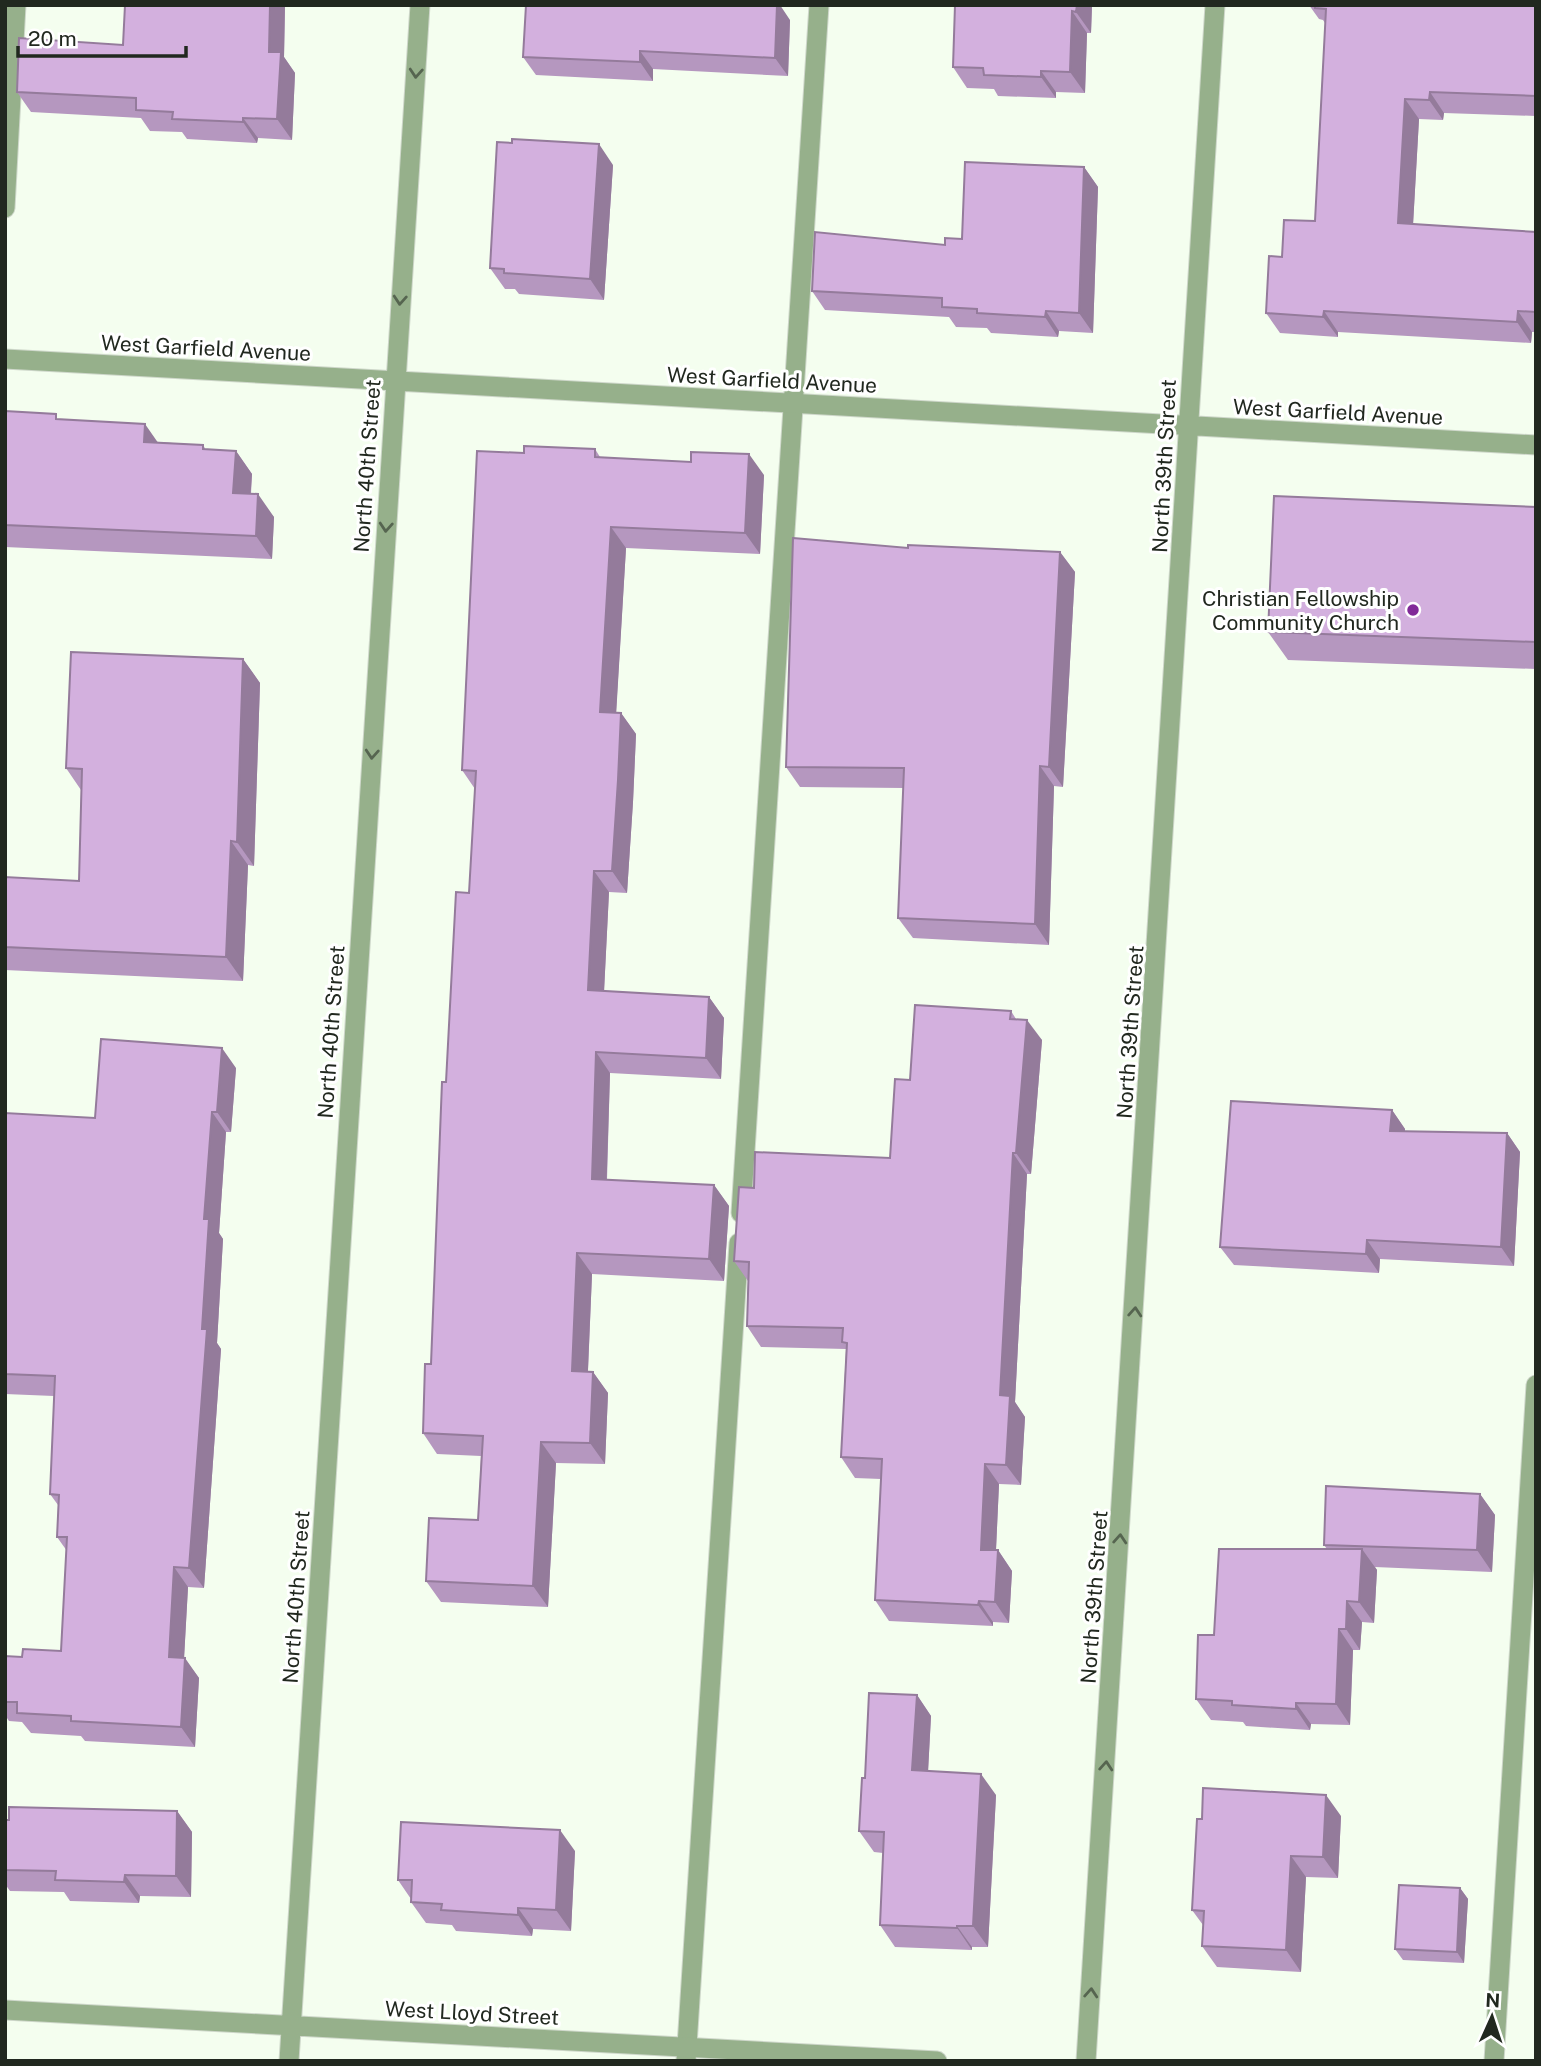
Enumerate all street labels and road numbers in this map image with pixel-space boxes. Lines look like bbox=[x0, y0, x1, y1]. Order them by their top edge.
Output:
street label: West Garfield Avenue bbox=[100, 330, 312, 366]
street label: West Garfield Avenue bbox=[666, 362, 878, 398]
street label: North 40th Street bbox=[348, 379, 386, 553]
street label: North 39th Street bbox=[1147, 379, 1181, 553]
street label: West Garfield Avenue bbox=[1232, 394, 1444, 430]
street label: North 39th Street bbox=[1111, 944, 1149, 1120]
street label: North 40th Street bbox=[312, 945, 350, 1119]
street label: North 39th Street bbox=[1075, 1509, 1113, 1685]
street label: North 40th Street bbox=[277, 1510, 315, 1684]
street label: West Lloyd Street bbox=[384, 1996, 560, 2030]

